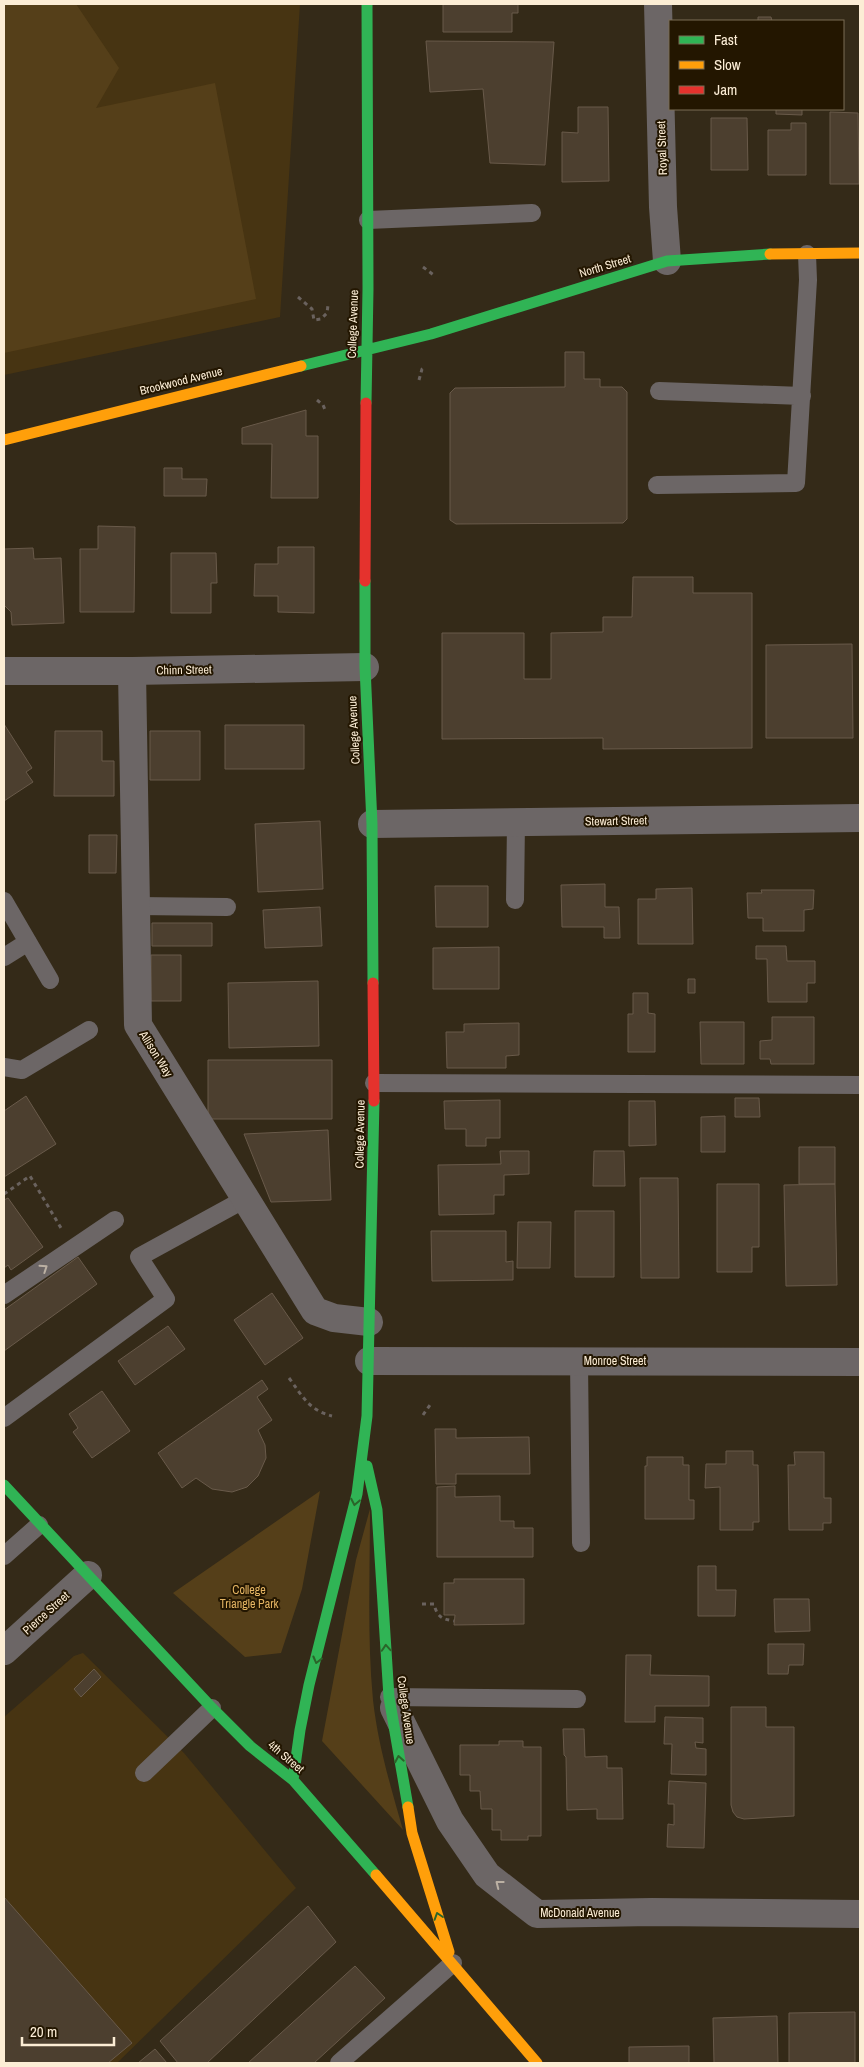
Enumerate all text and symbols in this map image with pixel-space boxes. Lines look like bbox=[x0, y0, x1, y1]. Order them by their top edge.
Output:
legend bbox=[669, 20, 844, 110]
text: Fast bbox=[714, 29, 738, 50]
text: Slow bbox=[714, 54, 741, 75]
text: Jam bbox=[714, 79, 737, 100]
street label: Royal Street bbox=[653, 120, 671, 175]
street label: North Street bbox=[577, 251, 633, 281]
street label: College Avenue bbox=[344, 289, 362, 359]
street label: Brookwood Avenue bbox=[138, 363, 224, 399]
street label: Chinn Street bbox=[156, 662, 212, 678]
street label: College Avenue bbox=[344, 695, 364, 765]
street label: Stewart Street bbox=[585, 812, 648, 830]
street label: Allison Way bbox=[135, 1027, 176, 1080]
street label: College Avenue bbox=[351, 1099, 369, 1169]
one-way arrow bbox=[38, 1265, 48, 1274]
street label: Monroe Street bbox=[584, 1353, 646, 1369]
one-way arrow bbox=[351, 1498, 361, 1507]
park label: College Triangle Park bbox=[220, 1582, 278, 1612]
street label: Pierce Street bbox=[19, 1588, 73, 1638]
one-way arrow bbox=[380, 1644, 391, 1652]
one-way arrow bbox=[312, 1656, 323, 1665]
street label: College Avenue bbox=[393, 1675, 419, 1745]
street label: 4th Street bbox=[265, 1737, 308, 1777]
one-way arrow bbox=[395, 1754, 405, 1763]
one-way arrow bbox=[495, 1880, 504, 1889]
street label: McDonald Avenue bbox=[540, 1905, 620, 1921]
one-way arrow bbox=[434, 1912, 444, 1921]
scale bar bbox=[22, 2014, 115, 2046]
text: 20 m bbox=[30, 2021, 57, 2042]

